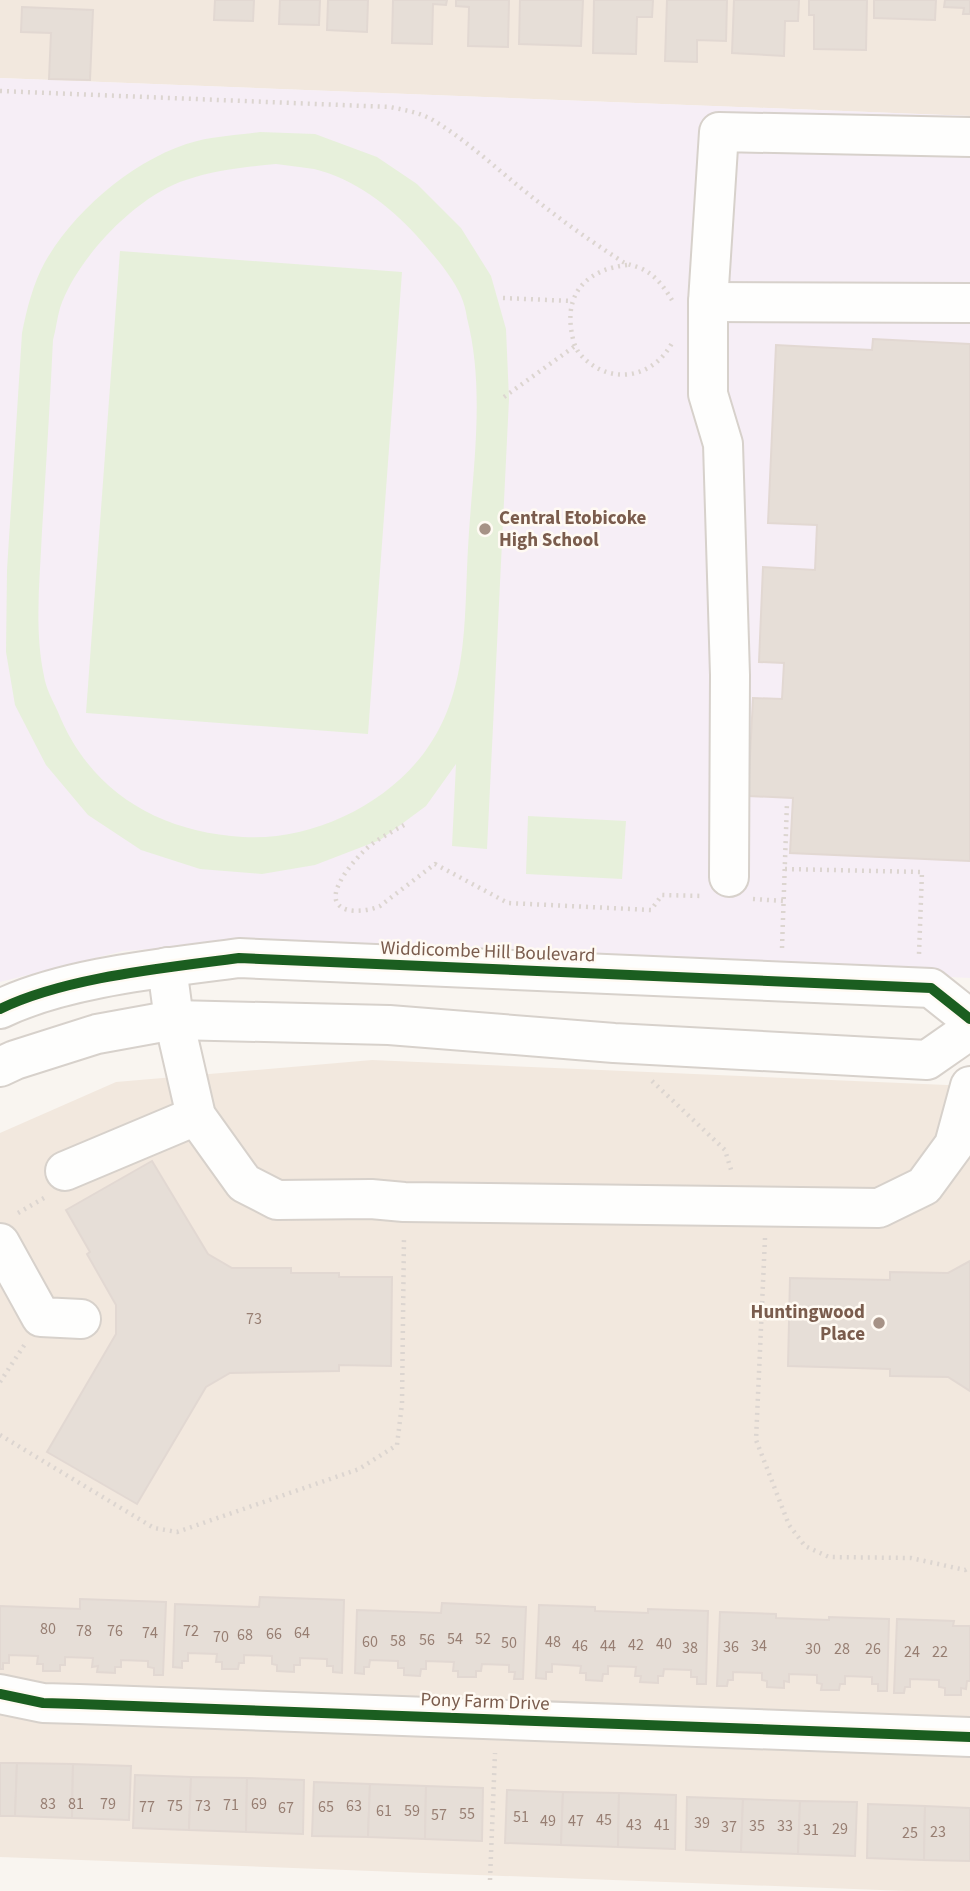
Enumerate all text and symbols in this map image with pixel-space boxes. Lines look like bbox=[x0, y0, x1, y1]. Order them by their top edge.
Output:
place label: Central Etobicoke High School bbox=[499, 505, 647, 554]
marker: Central Etobicoke High School bbox=[477, 521, 493, 537]
street label: Widdicombe Hill Boulevard bbox=[380, 935, 596, 969]
place label: Huntingwood Place bbox=[751, 1299, 865, 1348]
house number: 73 bbox=[246, 1308, 262, 1330]
marker: Huntingwood Place bbox=[871, 1315, 887, 1331]
house number: 80 bbox=[40, 1618, 56, 1640]
house number: 78 bbox=[76, 1620, 92, 1642]
house number: 76 bbox=[107, 1620, 123, 1642]
house number: 72 bbox=[183, 1620, 199, 1642]
house number: 74 bbox=[142, 1622, 158, 1644]
house number: 64 bbox=[294, 1622, 310, 1644]
house number: 66 bbox=[266, 1623, 282, 1645]
house number: 68 bbox=[237, 1624, 253, 1646]
house number: 70 bbox=[213, 1626, 229, 1648]
house number: 54 bbox=[447, 1628, 463, 1650]
house number: 52 bbox=[475, 1628, 491, 1650]
house number: 56 bbox=[419, 1629, 435, 1651]
house number: 58 bbox=[390, 1630, 406, 1652]
house number: 60 bbox=[362, 1631, 378, 1653]
house number: 48 bbox=[545, 1631, 561, 1653]
house number: 50 bbox=[501, 1632, 517, 1654]
house number: 40 bbox=[656, 1633, 672, 1655]
house number: 42 bbox=[628, 1634, 644, 1656]
house number: 46 bbox=[572, 1635, 588, 1657]
house number: 44 bbox=[600, 1635, 616, 1657]
house number: 34 bbox=[751, 1635, 767, 1657]
house number: 36 bbox=[723, 1636, 739, 1658]
house number: 38 bbox=[682, 1637, 698, 1659]
house number: 30 bbox=[805, 1638, 821, 1660]
house number: 28 bbox=[834, 1638, 850, 1660]
house number: 26 bbox=[865, 1638, 881, 1660]
house number: 24 bbox=[904, 1641, 920, 1663]
house number: 22 bbox=[932, 1641, 948, 1663]
street label: Pony Farm Drive bbox=[420, 1686, 550, 1718]
house number: 83 bbox=[40, 1793, 56, 1815]
house number: 81 bbox=[68, 1793, 84, 1815]
house number: 79 bbox=[100, 1793, 116, 1815]
house number: 69 bbox=[251, 1793, 267, 1815]
house number: 71 bbox=[223, 1794, 239, 1816]
house number: 75 bbox=[167, 1795, 183, 1817]
house number: 73 bbox=[195, 1795, 211, 1817]
house number: 63 bbox=[346, 1795, 362, 1817]
house number: 77 bbox=[139, 1796, 155, 1818]
house number: 65 bbox=[318, 1796, 334, 1818]
house number: 67 bbox=[278, 1797, 294, 1819]
house number: 61 bbox=[376, 1800, 392, 1822]
house number: 59 bbox=[404, 1800, 420, 1822]
house number: 55 bbox=[459, 1803, 475, 1825]
house number: 57 bbox=[431, 1804, 447, 1826]
house number: 51 bbox=[513, 1806, 529, 1828]
house number: 45 bbox=[596, 1809, 612, 1831]
house number: 49 bbox=[540, 1810, 556, 1832]
house number: 47 bbox=[568, 1810, 584, 1832]
house number: 39 bbox=[694, 1812, 710, 1834]
house number: 43 bbox=[626, 1814, 642, 1836]
house number: 41 bbox=[654, 1814, 670, 1836]
house number: 35 bbox=[749, 1815, 765, 1837]
house number: 33 bbox=[777, 1815, 793, 1837]
house number: 37 bbox=[721, 1816, 737, 1838]
house number: 29 bbox=[832, 1818, 848, 1840]
house number: 31 bbox=[803, 1819, 819, 1841]
house number: 23 bbox=[930, 1821, 946, 1843]
house number: 25 bbox=[902, 1822, 918, 1844]

